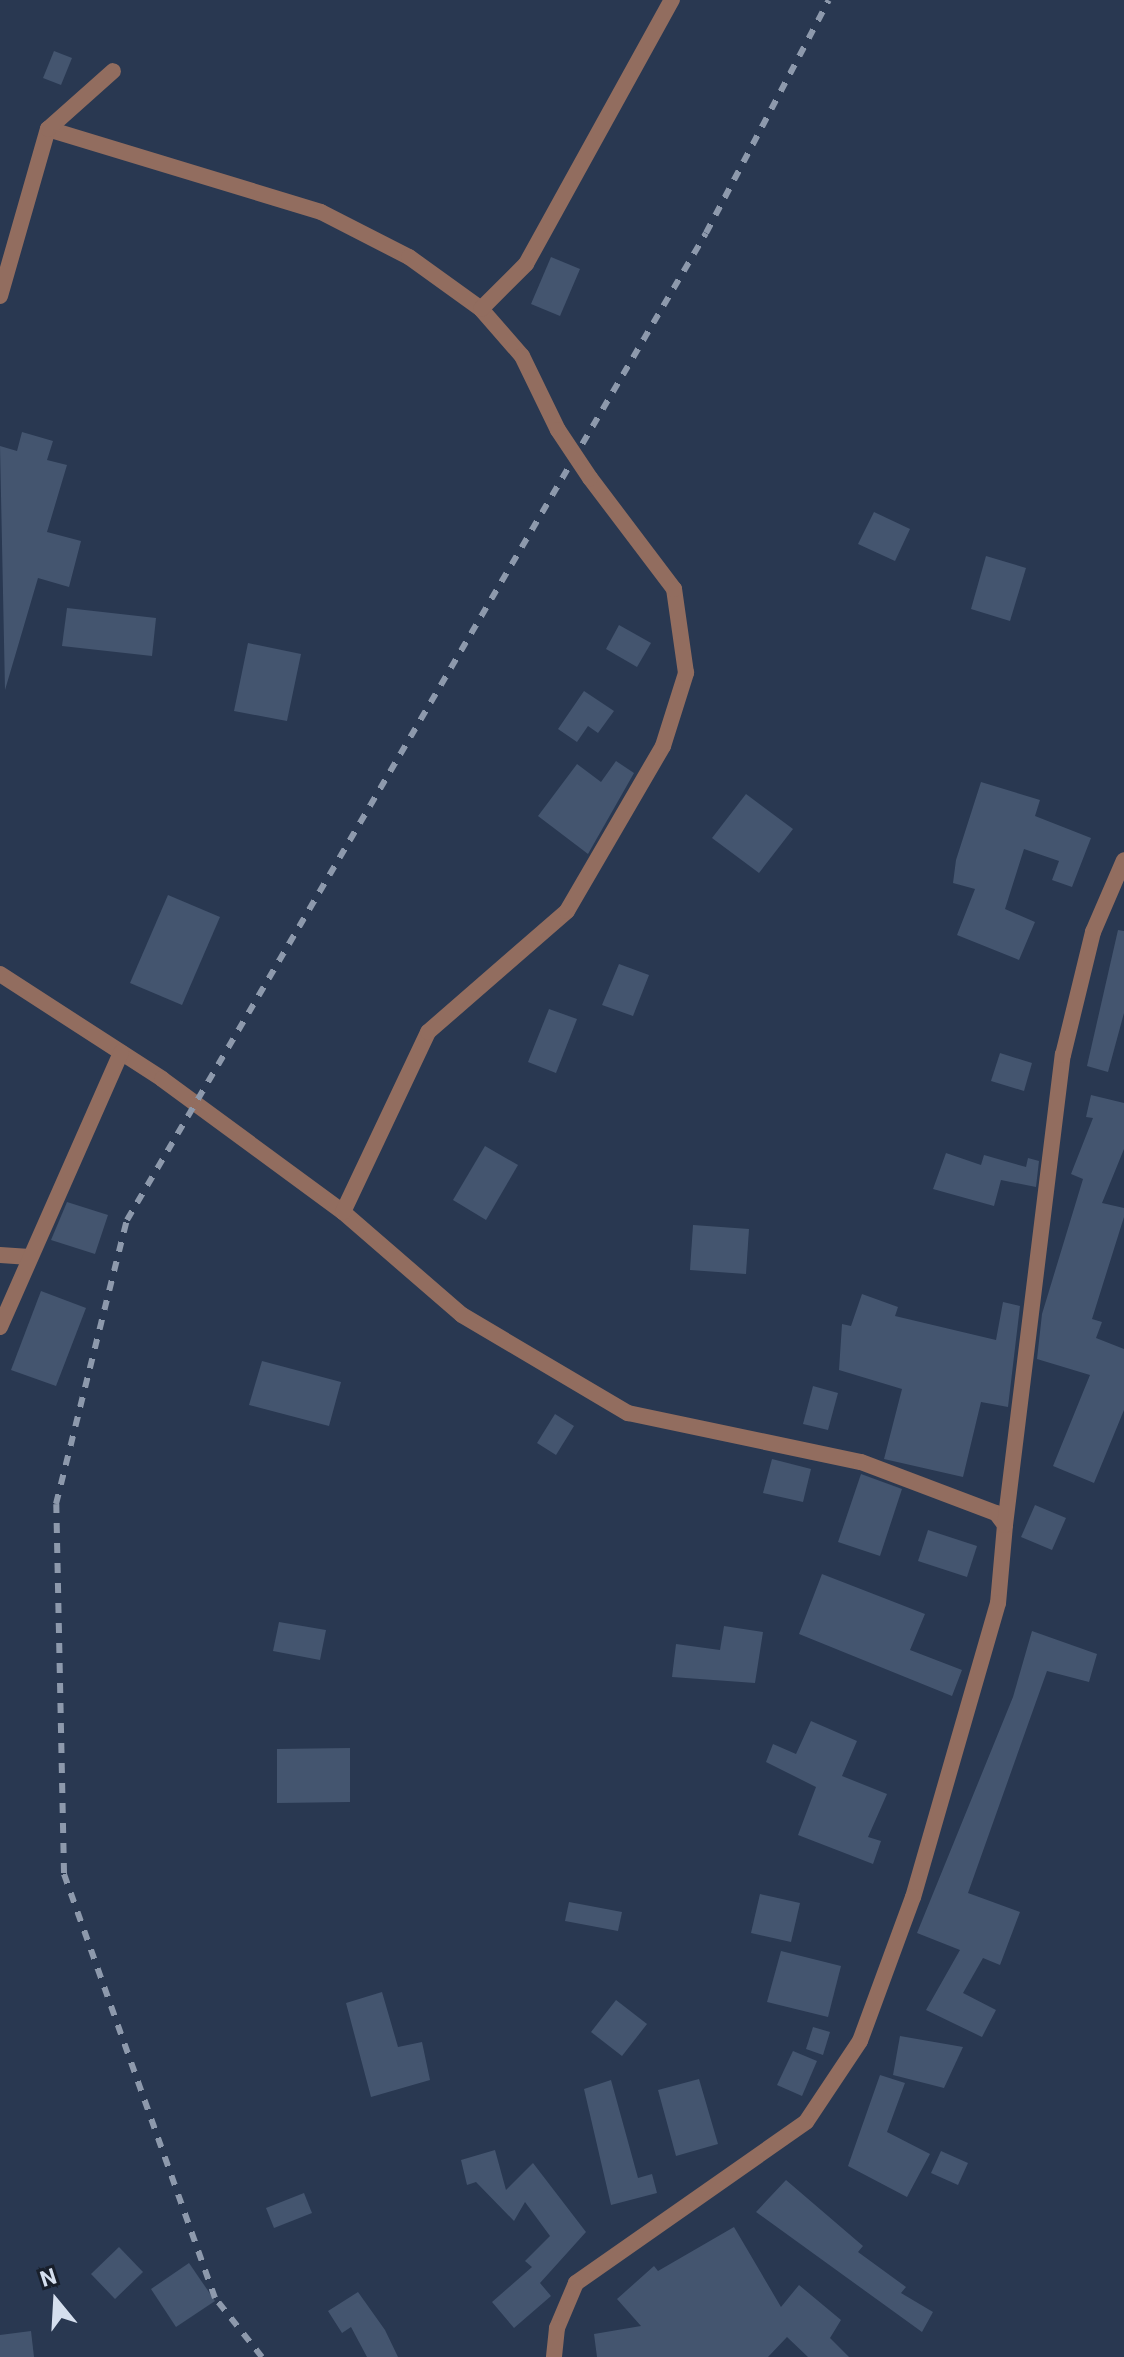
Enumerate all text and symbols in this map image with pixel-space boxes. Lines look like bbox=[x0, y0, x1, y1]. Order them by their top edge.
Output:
north arrow bbox=[16, 2261, 96, 2341]
text: N bbox=[37, 2263, 60, 2292]

